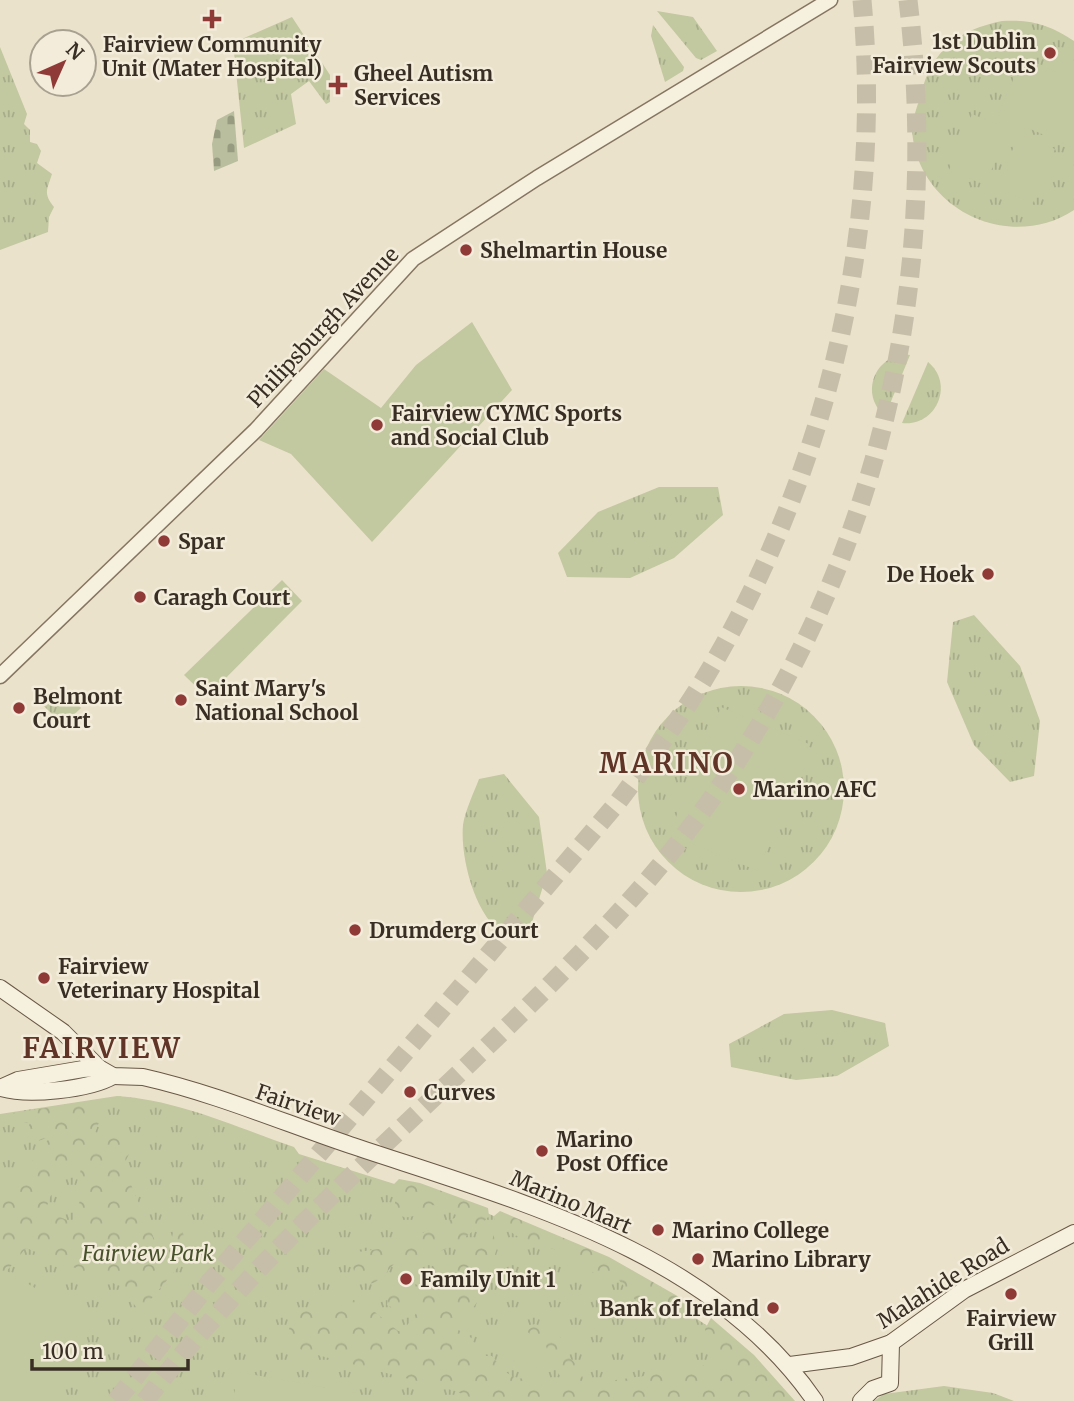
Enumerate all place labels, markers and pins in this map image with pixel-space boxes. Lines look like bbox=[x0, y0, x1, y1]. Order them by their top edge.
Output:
marker: Fairview Community Unit (Mater Hospital) bbox=[202, 9, 222, 29]
place label: 1st Dublin Fairview Scouts bbox=[872, 28, 1036, 79]
place label: Fairview Community Unit (Mater Hospital) bbox=[102, 31, 322, 82]
marker: 1st Dublin Fairview Scouts bbox=[1042, 45, 1058, 61]
place label: Gheel Autism Services bbox=[354, 60, 493, 111]
marker: Gheel Autism Services bbox=[328, 75, 348, 95]
place label: Shelmartin House bbox=[480, 237, 667, 264]
marker: Shelmartin House bbox=[458, 242, 474, 258]
place label: Fairview CYMC Sports and Social Club bbox=[391, 400, 622, 451]
marker: Fairview CYMC Sports and Social Club bbox=[369, 417, 385, 433]
place label: Spar bbox=[178, 528, 226, 555]
marker: Spar bbox=[156, 533, 172, 549]
place label: De Hoek bbox=[886, 561, 974, 588]
marker: De Hoek bbox=[980, 566, 996, 582]
place label: Caragh Court bbox=[154, 584, 291, 611]
marker: Caragh Court bbox=[132, 589, 148, 605]
place label: Saint Mary's National School bbox=[195, 675, 359, 726]
place label: Belmont Court bbox=[33, 683, 123, 734]
marker: Saint Mary's National School bbox=[173, 692, 189, 708]
marker: Belmont Court bbox=[11, 700, 27, 716]
place label: Marino AFC bbox=[753, 776, 877, 803]
marker: Marino AFC bbox=[731, 781, 747, 797]
place label: Drumderg Court bbox=[369, 917, 539, 944]
marker: Drumderg Court bbox=[347, 922, 363, 938]
place label: Fairview Veterinary Hospital bbox=[57, 953, 260, 1004]
marker: Fairview Veterinary Hospital bbox=[36, 970, 52, 986]
place label: Curves bbox=[424, 1079, 496, 1106]
marker: Curves bbox=[402, 1084, 418, 1100]
place label: Marino Post Office bbox=[556, 1126, 668, 1177]
marker: Marino Post Office bbox=[534, 1143, 550, 1159]
place label: Marino College bbox=[672, 1217, 829, 1244]
marker: Marino College bbox=[650, 1222, 666, 1238]
place label: Marino Library bbox=[712, 1246, 871, 1273]
marker: Marino Library bbox=[690, 1251, 706, 1267]
place label: Family Unit 1 bbox=[420, 1266, 556, 1293]
marker: Family Unit 1 bbox=[398, 1271, 414, 1287]
marker: Fairview Grill bbox=[1003, 1286, 1019, 1302]
place label: Bank of Ireland bbox=[599, 1295, 759, 1322]
marker: Bank of Ireland bbox=[765, 1300, 781, 1316]
place label: Fairview Grill bbox=[966, 1305, 1057, 1356]

